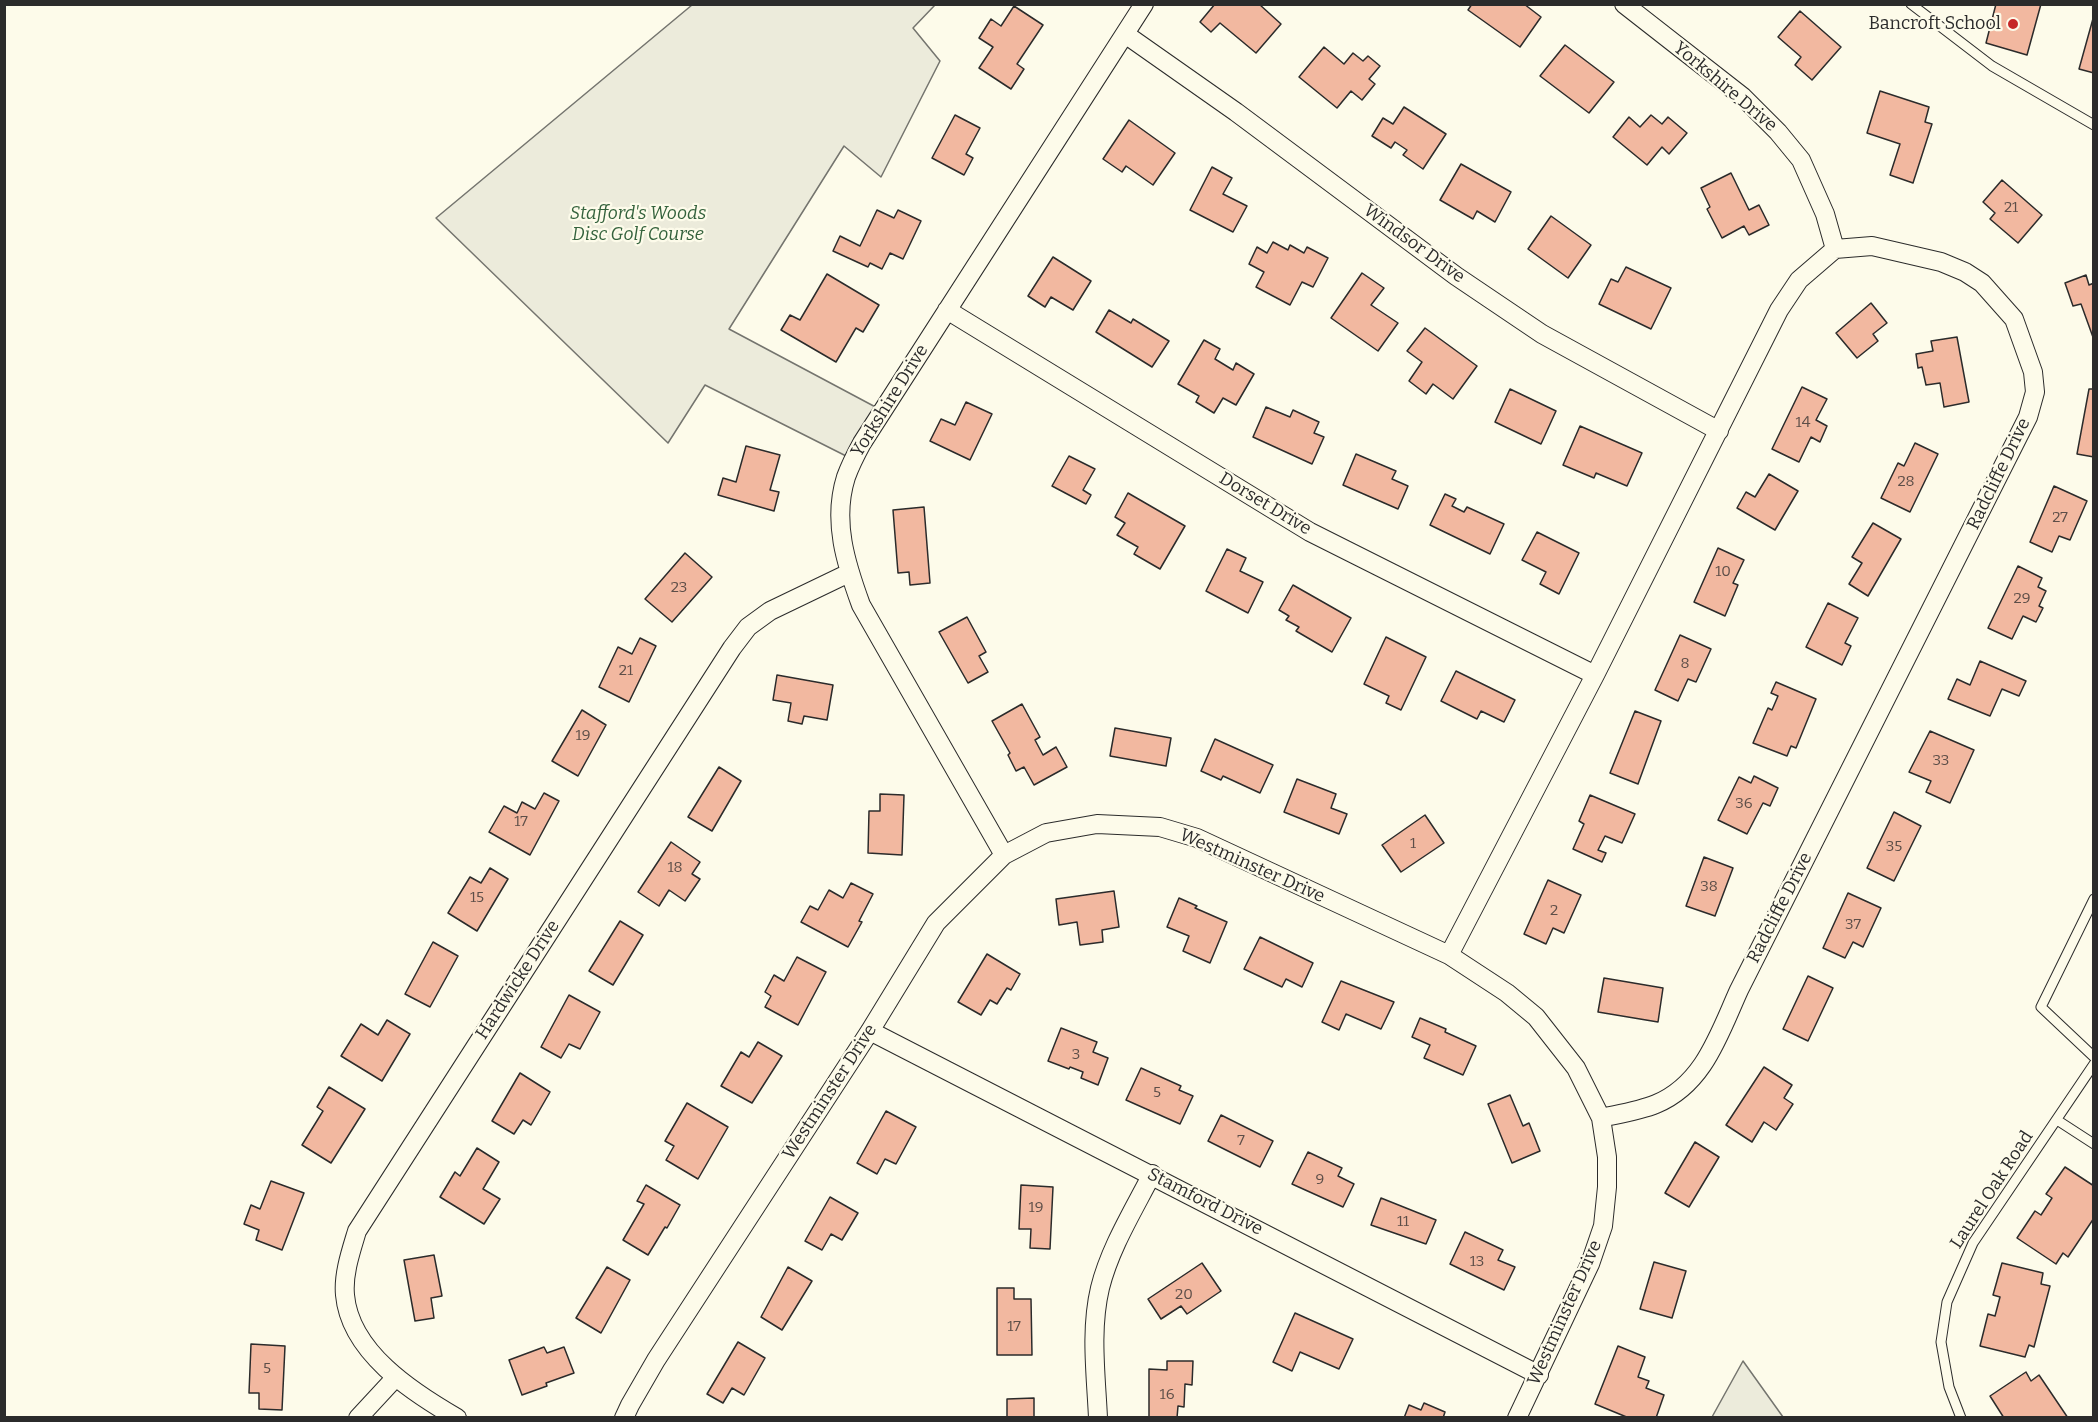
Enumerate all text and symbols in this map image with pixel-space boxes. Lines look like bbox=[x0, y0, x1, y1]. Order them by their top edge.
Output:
place label: Bancroft School bbox=[1869, 13, 2001, 35]
marker: Bancroft School bbox=[2006, 17, 2020, 31]
street label: Yorkshire Drive bbox=[1669, 37, 1781, 137]
house number: 21 bbox=[2004, 199, 2018, 217]
street label: Windsor Drive bbox=[1359, 200, 1469, 288]
park label: Stafford's Woods Disc Golf Course bbox=[570, 203, 706, 246]
street label: Yorkshire Drive bbox=[847, 341, 933, 461]
house number: 14 bbox=[1796, 414, 1810, 432]
street label: Radcliffe Drive bbox=[1963, 415, 2035, 533]
street label: Dorset Drive bbox=[1215, 468, 1315, 540]
house number: 28 bbox=[1897, 473, 1915, 491]
house number: 27 bbox=[2052, 509, 2068, 527]
house number: 10 bbox=[1715, 563, 1731, 581]
house number: 23 bbox=[671, 579, 687, 597]
house number: 29 bbox=[2014, 590, 2030, 608]
house number: 8 bbox=[1680, 655, 1690, 673]
house number: 21 bbox=[619, 662, 633, 680]
house number: 19 bbox=[576, 727, 590, 745]
house number: 33 bbox=[1933, 752, 1949, 770]
house number: 36 bbox=[1735, 795, 1753, 813]
house number: 17 bbox=[514, 813, 528, 831]
street label: Westminster Drive bbox=[1176, 824, 1328, 908]
house number: 1 bbox=[1410, 835, 1416, 853]
house number: 35 bbox=[1886, 838, 1902, 856]
street label: Radcliffe Drive bbox=[1743, 849, 1817, 967]
house number: 18 bbox=[667, 859, 683, 877]
house number: 38 bbox=[1700, 878, 1718, 896]
house number: 15 bbox=[470, 889, 484, 907]
house number: 2 bbox=[1550, 902, 1558, 920]
street label: Hardwicke Drive bbox=[471, 916, 565, 1044]
house number: 37 bbox=[1845, 916, 1861, 934]
street label: Westminster Drive bbox=[778, 1020, 882, 1164]
house number: 3 bbox=[1072, 1046, 1080, 1064]
house number: 5 bbox=[1153, 1084, 1161, 1102]
street label: Laurel Oak Road bbox=[1946, 1127, 2038, 1253]
house number: 7 bbox=[1237, 1132, 1245, 1150]
street label: Stamford Drive bbox=[1144, 1164, 1266, 1240]
house number: 9 bbox=[1316, 1171, 1324, 1189]
house number: 19 bbox=[1029, 1199, 1043, 1217]
house number: 11 bbox=[1397, 1213, 1409, 1231]
street label: Westminster Drive bbox=[1523, 1237, 1607, 1389]
house number: 13 bbox=[1470, 1253, 1484, 1271]
house number: 20 bbox=[1175, 1286, 1193, 1304]
house number: 17 bbox=[1007, 1318, 1021, 1336]
house number: 5 bbox=[263, 1360, 271, 1378]
house number: 16 bbox=[1160, 1386, 1174, 1404]

